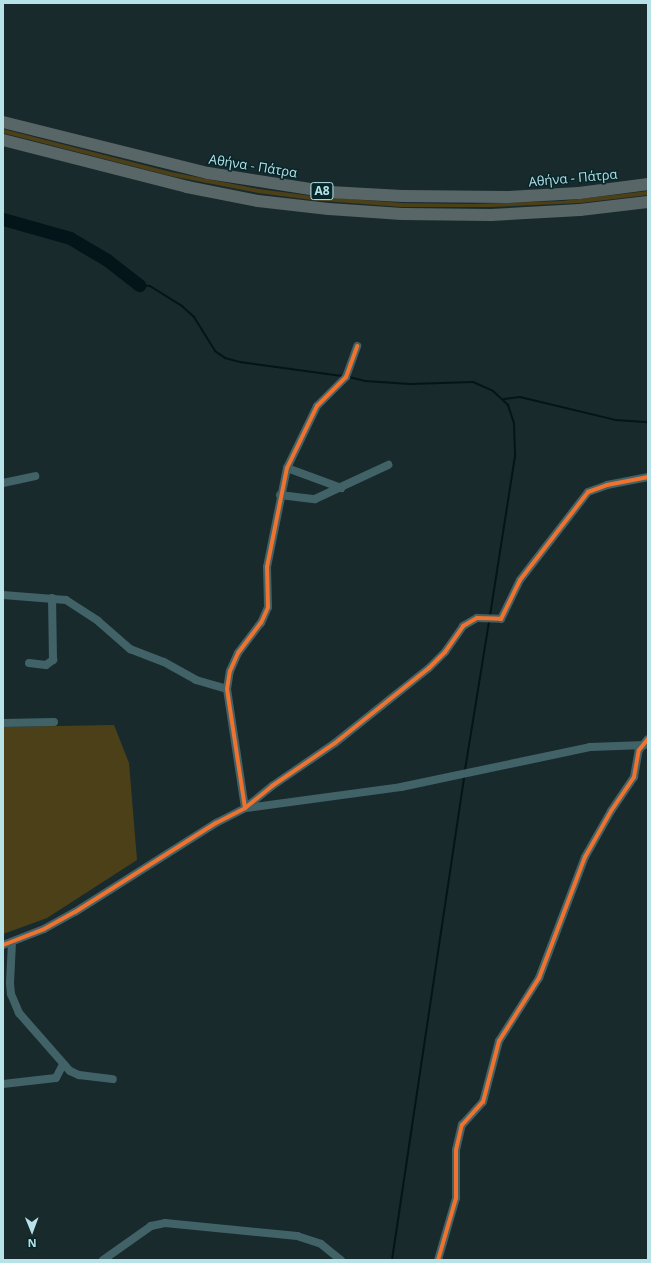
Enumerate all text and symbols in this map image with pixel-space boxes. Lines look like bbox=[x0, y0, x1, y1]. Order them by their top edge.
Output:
street label: Αθήνα - Πάτρα bbox=[208, 151, 298, 181]
street label: Αθήνα - Πάτρα bbox=[528, 166, 618, 190]
road number: Α8 bbox=[310, 181, 334, 201]
north arrow bbox=[12, 1211, 52, 1251]
text: N bbox=[28, 1236, 37, 1251]

